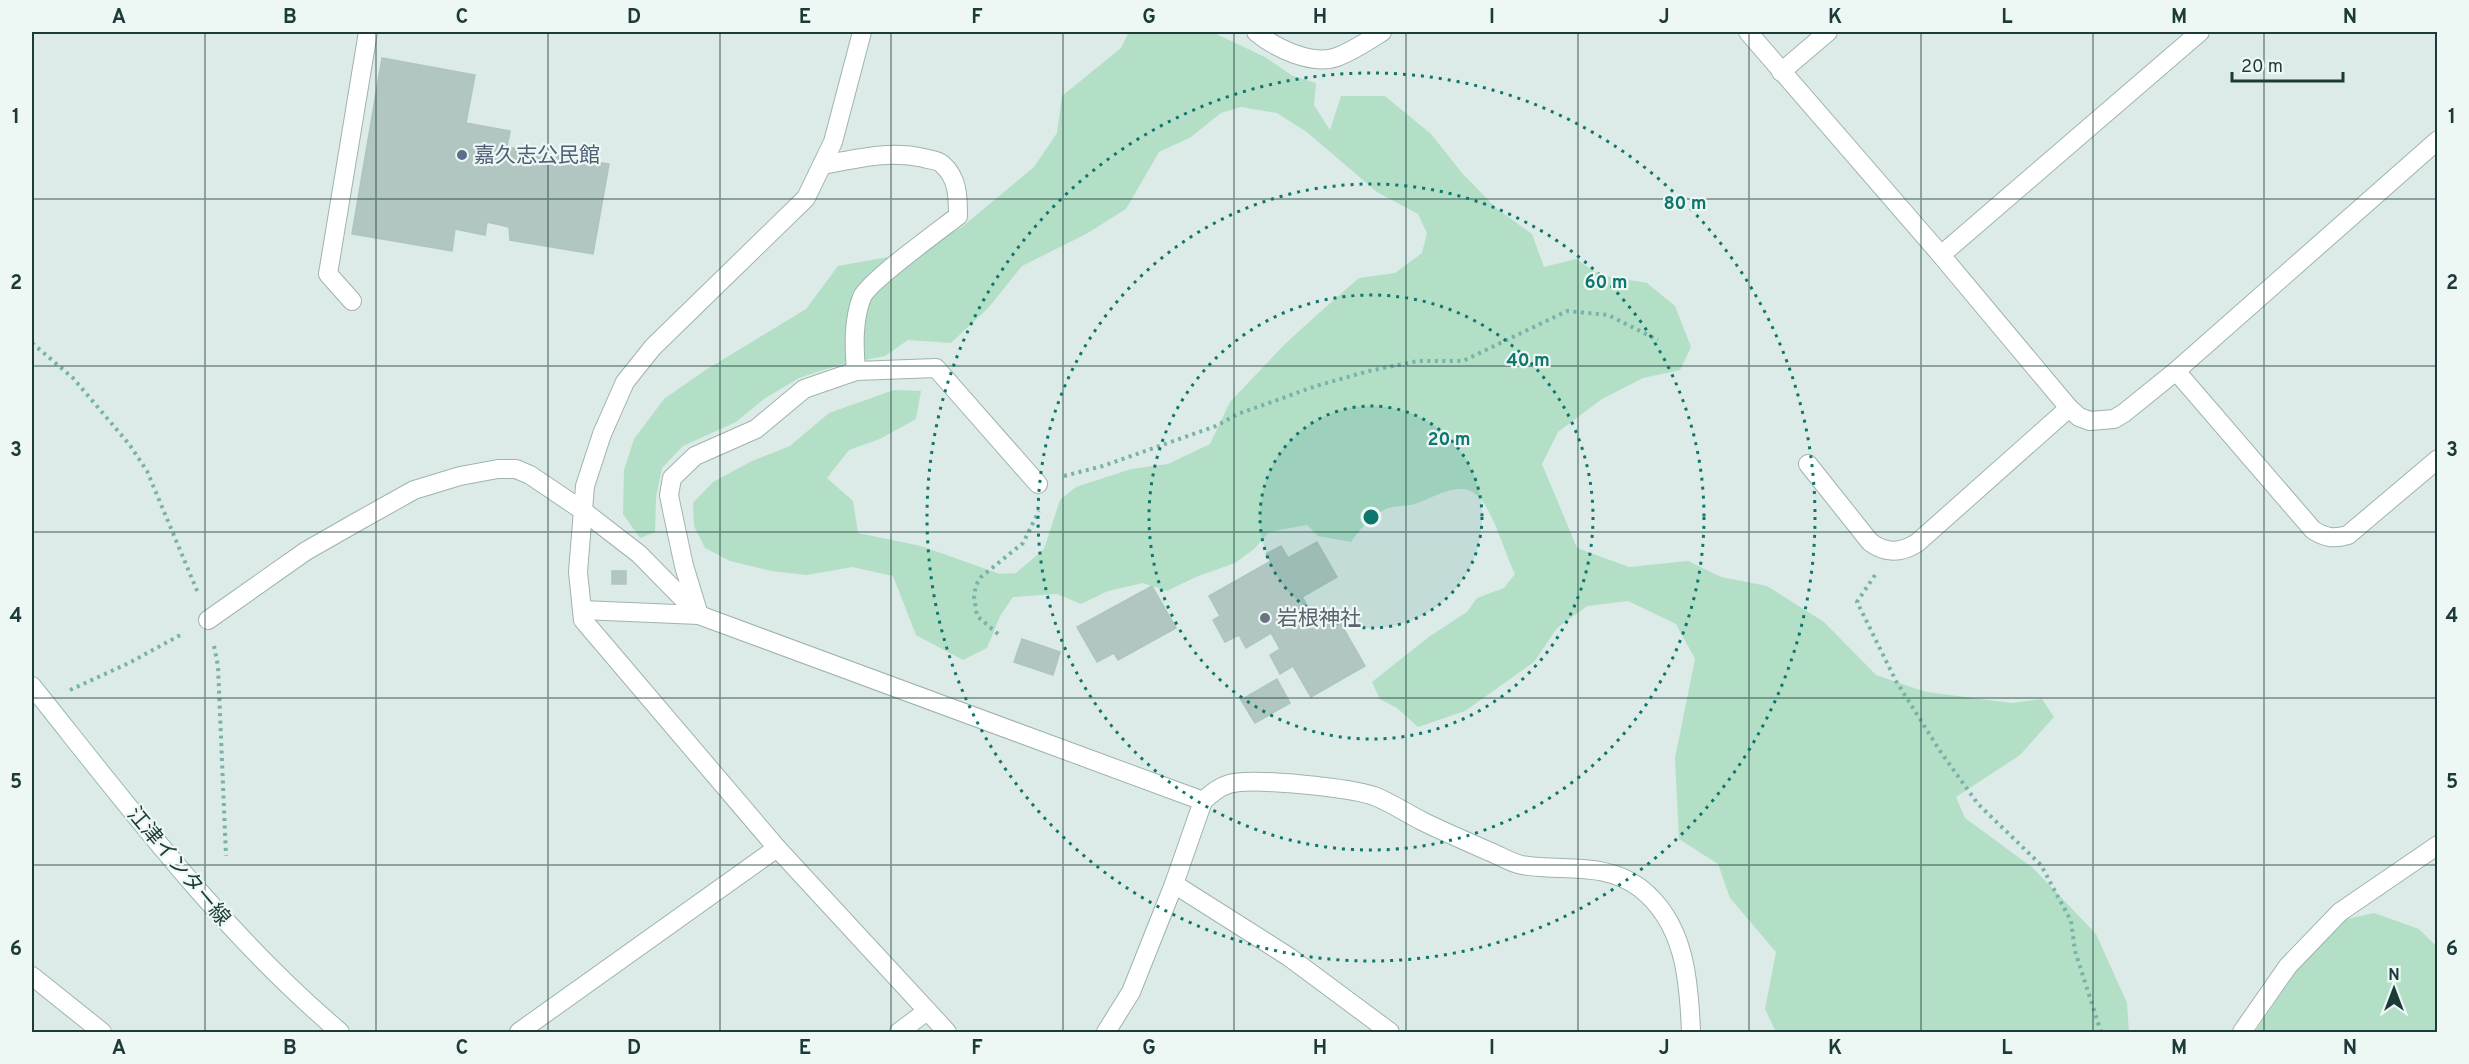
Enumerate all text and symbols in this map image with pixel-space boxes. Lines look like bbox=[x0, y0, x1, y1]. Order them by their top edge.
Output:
text: A bbox=[112, 5, 126, 31]
text: B bbox=[283, 5, 297, 31]
text: C bbox=[456, 5, 468, 31]
text: D bbox=[627, 5, 641, 31]
text: E bbox=[799, 5, 811, 31]
text: F bbox=[971, 5, 983, 31]
text: G bbox=[1142, 5, 1156, 31]
text: H bbox=[1313, 5, 1327, 31]
text: I bbox=[1489, 5, 1495, 31]
text: J bbox=[1658, 5, 1670, 31]
text: K bbox=[1828, 5, 1842, 31]
text: L bbox=[2001, 5, 2013, 31]
text: M bbox=[2171, 5, 2187, 31]
text: N bbox=[2343, 5, 2357, 31]
scale bar bbox=[2232, 45, 2343, 83]
text: 20 m bbox=[2241, 56, 2283, 79]
text: 1 bbox=[12, 105, 20, 131]
text: 1 bbox=[2448, 105, 2456, 131]
place label: 嘉久志公民館 bbox=[474, 143, 600, 170]
marker: 嘉久志公民館 bbox=[455, 148, 469, 162]
text: 80 m bbox=[1663, 193, 1707, 216]
text: 2 bbox=[10, 271, 22, 297]
text: 2 bbox=[2446, 271, 2458, 297]
text: 60 m bbox=[1584, 272, 1628, 295]
text: 40 m bbox=[1506, 350, 1550, 373]
text: 20 m bbox=[1427, 429, 1471, 452]
text: 3 bbox=[10, 438, 22, 464]
text: 3 bbox=[2446, 438, 2458, 464]
centre of rings bbox=[1361, 507, 1381, 527]
text: 4 bbox=[10, 604, 22, 630]
text: 4 bbox=[2446, 604, 2458, 630]
place label: 岩根神社 bbox=[1277, 606, 1361, 633]
marker: 岩根神社 bbox=[1258, 611, 1272, 625]
text: 5 bbox=[10, 770, 22, 796]
text: 5 bbox=[2446, 770, 2458, 796]
street label: 江津インター線 bbox=[120, 802, 235, 932]
text: 6 bbox=[10, 937, 22, 963]
text: 6 bbox=[2446, 937, 2458, 963]
north arrow bbox=[2364, 959, 2424, 1019]
text: N bbox=[2388, 966, 2400, 986]
text: A bbox=[112, 1036, 126, 1062]
text: B bbox=[283, 1036, 297, 1062]
text: C bbox=[456, 1036, 468, 1062]
text: D bbox=[627, 1036, 641, 1062]
text: E bbox=[799, 1036, 811, 1062]
text: F bbox=[971, 1036, 983, 1062]
text: G bbox=[1142, 1036, 1156, 1062]
text: H bbox=[1313, 1036, 1327, 1062]
text: I bbox=[1489, 1036, 1495, 1062]
text: J bbox=[1658, 1036, 1670, 1062]
text: K bbox=[1828, 1036, 1842, 1062]
text: L bbox=[2001, 1036, 2013, 1062]
text: M bbox=[2171, 1036, 2187, 1062]
text: N bbox=[2343, 1036, 2357, 1062]

